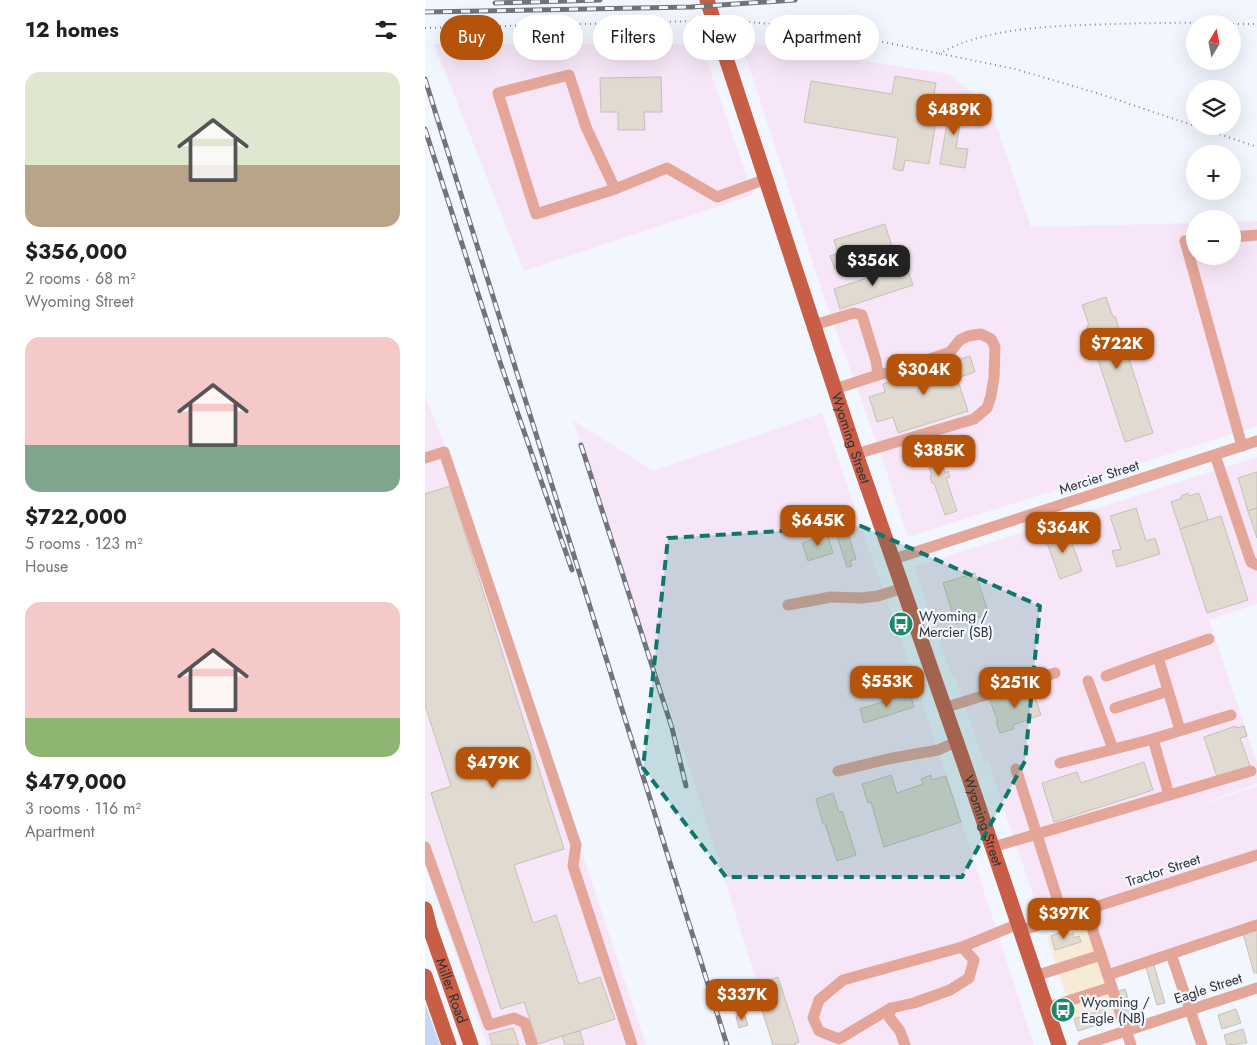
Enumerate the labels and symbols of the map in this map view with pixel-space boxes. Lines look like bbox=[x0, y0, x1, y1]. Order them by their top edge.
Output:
north arrow bbox=[1186, 15, 1241, 70]
pin: $489K bbox=[919, 94, 989, 136]
pin: $356K bbox=[838, 244, 908, 287]
pin: $722K bbox=[1082, 328, 1152, 370]
pin: $304K bbox=[889, 354, 959, 396]
street label: Wyoming Street bbox=[826, 390, 876, 487]
pin: $385K bbox=[904, 434, 974, 477]
street label: Mercier Street bbox=[1056, 454, 1142, 499]
pin: $645K bbox=[783, 504, 853, 547]
pin: $364K bbox=[1028, 512, 1098, 554]
place label: Wyoming / Mercier (SB) bbox=[919, 606, 993, 642]
bus stop icon: Wyoming / Mercier (SB) bbox=[888, 611, 914, 637]
pin: $553K bbox=[852, 666, 922, 708]
pin: $251K bbox=[980, 666, 1050, 709]
pin: $479K bbox=[458, 746, 528, 789]
street label: Wyoming Street bbox=[959, 772, 1008, 869]
street label: Tractor Street bbox=[1123, 848, 1203, 891]
pin: $397K bbox=[1029, 898, 1099, 940]
street label: Miller Road bbox=[431, 955, 473, 1026]
street label: Eagle Street bbox=[1171, 967, 1245, 1008]
pin: $337K bbox=[707, 978, 777, 1021]
place label: Wyoming / Eagle (NB) bbox=[1081, 992, 1150, 1028]
bus stop icon: Wyoming / Eagle (NB) bbox=[1050, 997, 1076, 1023]

